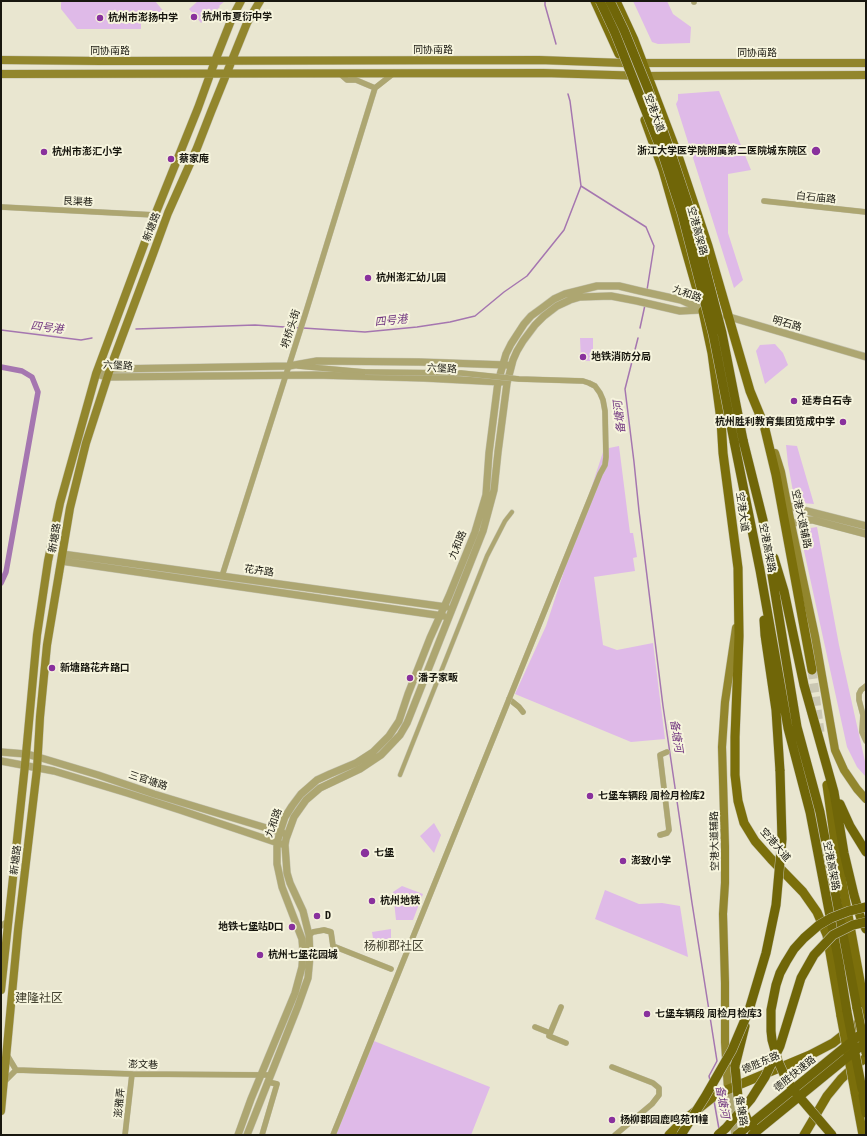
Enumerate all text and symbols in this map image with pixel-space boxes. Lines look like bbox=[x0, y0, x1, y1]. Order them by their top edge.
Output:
place label: 杭州市夏衍中学 bbox=[202, 11, 272, 23]
place label: 杭州市澎扬中学 bbox=[108, 12, 178, 24]
marker: 杭州市夏衍中学 bbox=[189, 12, 199, 22]
marker: 杭州市澎扬中学 bbox=[95, 13, 105, 23]
street label: 同协南路 bbox=[413, 44, 453, 56]
street label: 同协南路 bbox=[90, 45, 130, 57]
street label: 同协南路 bbox=[737, 47, 777, 59]
street label: 空港大道 bbox=[642, 92, 666, 134]
place label: 浙江大学医学院附属第二医院城东院区 bbox=[637, 145, 807, 157]
marker: 浙江大学医学院附属第二医院城东院区 bbox=[810, 145, 822, 157]
place label: 杭州市澎汇小学 bbox=[52, 146, 122, 158]
marker: 杭州市澎汇小学 bbox=[39, 147, 49, 157]
place label: 蔡家庵 bbox=[179, 153, 209, 165]
marker: 蔡家庵 bbox=[166, 154, 176, 164]
street label: 白石庙路 bbox=[795, 190, 837, 206]
street label: 艮渠巷 bbox=[63, 195, 93, 209]
street label: 空港高架路 bbox=[685, 205, 709, 257]
street label: 新塘路 bbox=[141, 211, 163, 243]
place label: 杭州澎汇幼儿园 bbox=[376, 272, 446, 284]
marker: 杭州澎汇幼儿园 bbox=[363, 273, 373, 283]
street label: 九和路 bbox=[671, 283, 703, 305]
street label: 坍桥头街 bbox=[279, 308, 303, 350]
water label: 四号港 bbox=[374, 313, 408, 329]
street label: 明石路 bbox=[771, 314, 803, 334]
water label: 四号港 bbox=[30, 319, 64, 337]
place label: 地铁消防分局 bbox=[591, 351, 651, 363]
marker: 地铁消防分局 bbox=[578, 352, 588, 362]
street label: 六堡路 bbox=[103, 359, 133, 373]
street label: 六堡路 bbox=[427, 362, 457, 376]
place label: 延寿白石寺 bbox=[802, 395, 852, 407]
marker: 延寿白石寺 bbox=[789, 396, 799, 406]
water label: 备塘河 bbox=[611, 400, 629, 434]
place label: 杭州胜利教育集团笕成中学 bbox=[715, 416, 835, 428]
marker: 杭州胜利教育集团笕成中学 bbox=[838, 417, 848, 427]
street label: 空港大道辅路 bbox=[789, 488, 813, 550]
street label: 空港大道 bbox=[733, 491, 751, 533]
street label: 新塘路 bbox=[46, 522, 64, 554]
street label: 空港高架路 bbox=[756, 522, 778, 574]
street label: 九和路 bbox=[447, 529, 469, 561]
street label: 花卉路 bbox=[243, 563, 275, 579]
place label: 新塘路花卉路口 bbox=[60, 662, 130, 674]
marker: 新塘路花卉路口 bbox=[47, 663, 57, 673]
place label: 潘子家畈 bbox=[418, 672, 458, 684]
marker: 潘子家畈 bbox=[405, 673, 415, 683]
water label: 备塘河 bbox=[667, 719, 685, 753]
street label: 三官塘路 bbox=[127, 769, 169, 793]
place label: 七堡车辆段 周检月检库2 bbox=[598, 790, 705, 802]
marker: 七堡车辆段 周检月检库2 bbox=[585, 791, 595, 801]
street label: 九和路 bbox=[263, 807, 285, 839]
street label: 空港大道辅路 bbox=[708, 811, 722, 871]
street label: 空港大道 bbox=[757, 826, 793, 864]
street label: 空港高架路 bbox=[820, 840, 842, 892]
street label: 新塘路 bbox=[8, 844, 24, 876]
marker: 七堡 bbox=[359, 847, 371, 859]
place label: 七堡 bbox=[374, 847, 394, 859]
place label: 澎致小学 bbox=[631, 855, 671, 867]
marker: 澎致小学 bbox=[618, 856, 628, 866]
place label: 杭州地铁 bbox=[380, 895, 420, 907]
marker: 杭州地铁 bbox=[367, 896, 377, 906]
place label: D bbox=[325, 910, 331, 922]
marker: D bbox=[312, 911, 322, 921]
place label: 地铁七堡站D口 bbox=[218, 921, 284, 933]
marker: 地铁七堡站D口 bbox=[287, 922, 297, 932]
district label: 杨柳郡社区 bbox=[364, 940, 424, 954]
place label: 杭州七堡花园城 bbox=[268, 949, 338, 961]
marker: 杭州七堡花园城 bbox=[255, 950, 265, 960]
district label: 建隆社区 bbox=[15, 992, 63, 1006]
place label: 七堡车辆段 周检月检库3 bbox=[655, 1008, 762, 1020]
marker: 七堡车辆段 周检月检库3 bbox=[642, 1009, 652, 1019]
street label: 德胜东路 bbox=[740, 1050, 782, 1076]
street label: 德胜快速路 bbox=[772, 1054, 818, 1094]
street label: 澎文巷 bbox=[128, 1059, 158, 1071]
water label: 备塘河 bbox=[713, 1085, 731, 1119]
street label: 澎雅弄 bbox=[112, 1087, 128, 1119]
street label: 备塘路 bbox=[733, 1095, 749, 1127]
place label: 杨柳郡园鹿鸣苑11幢 bbox=[620, 1114, 708, 1126]
marker: 杨柳郡园鹿鸣苑11幢 bbox=[607, 1115, 617, 1125]

